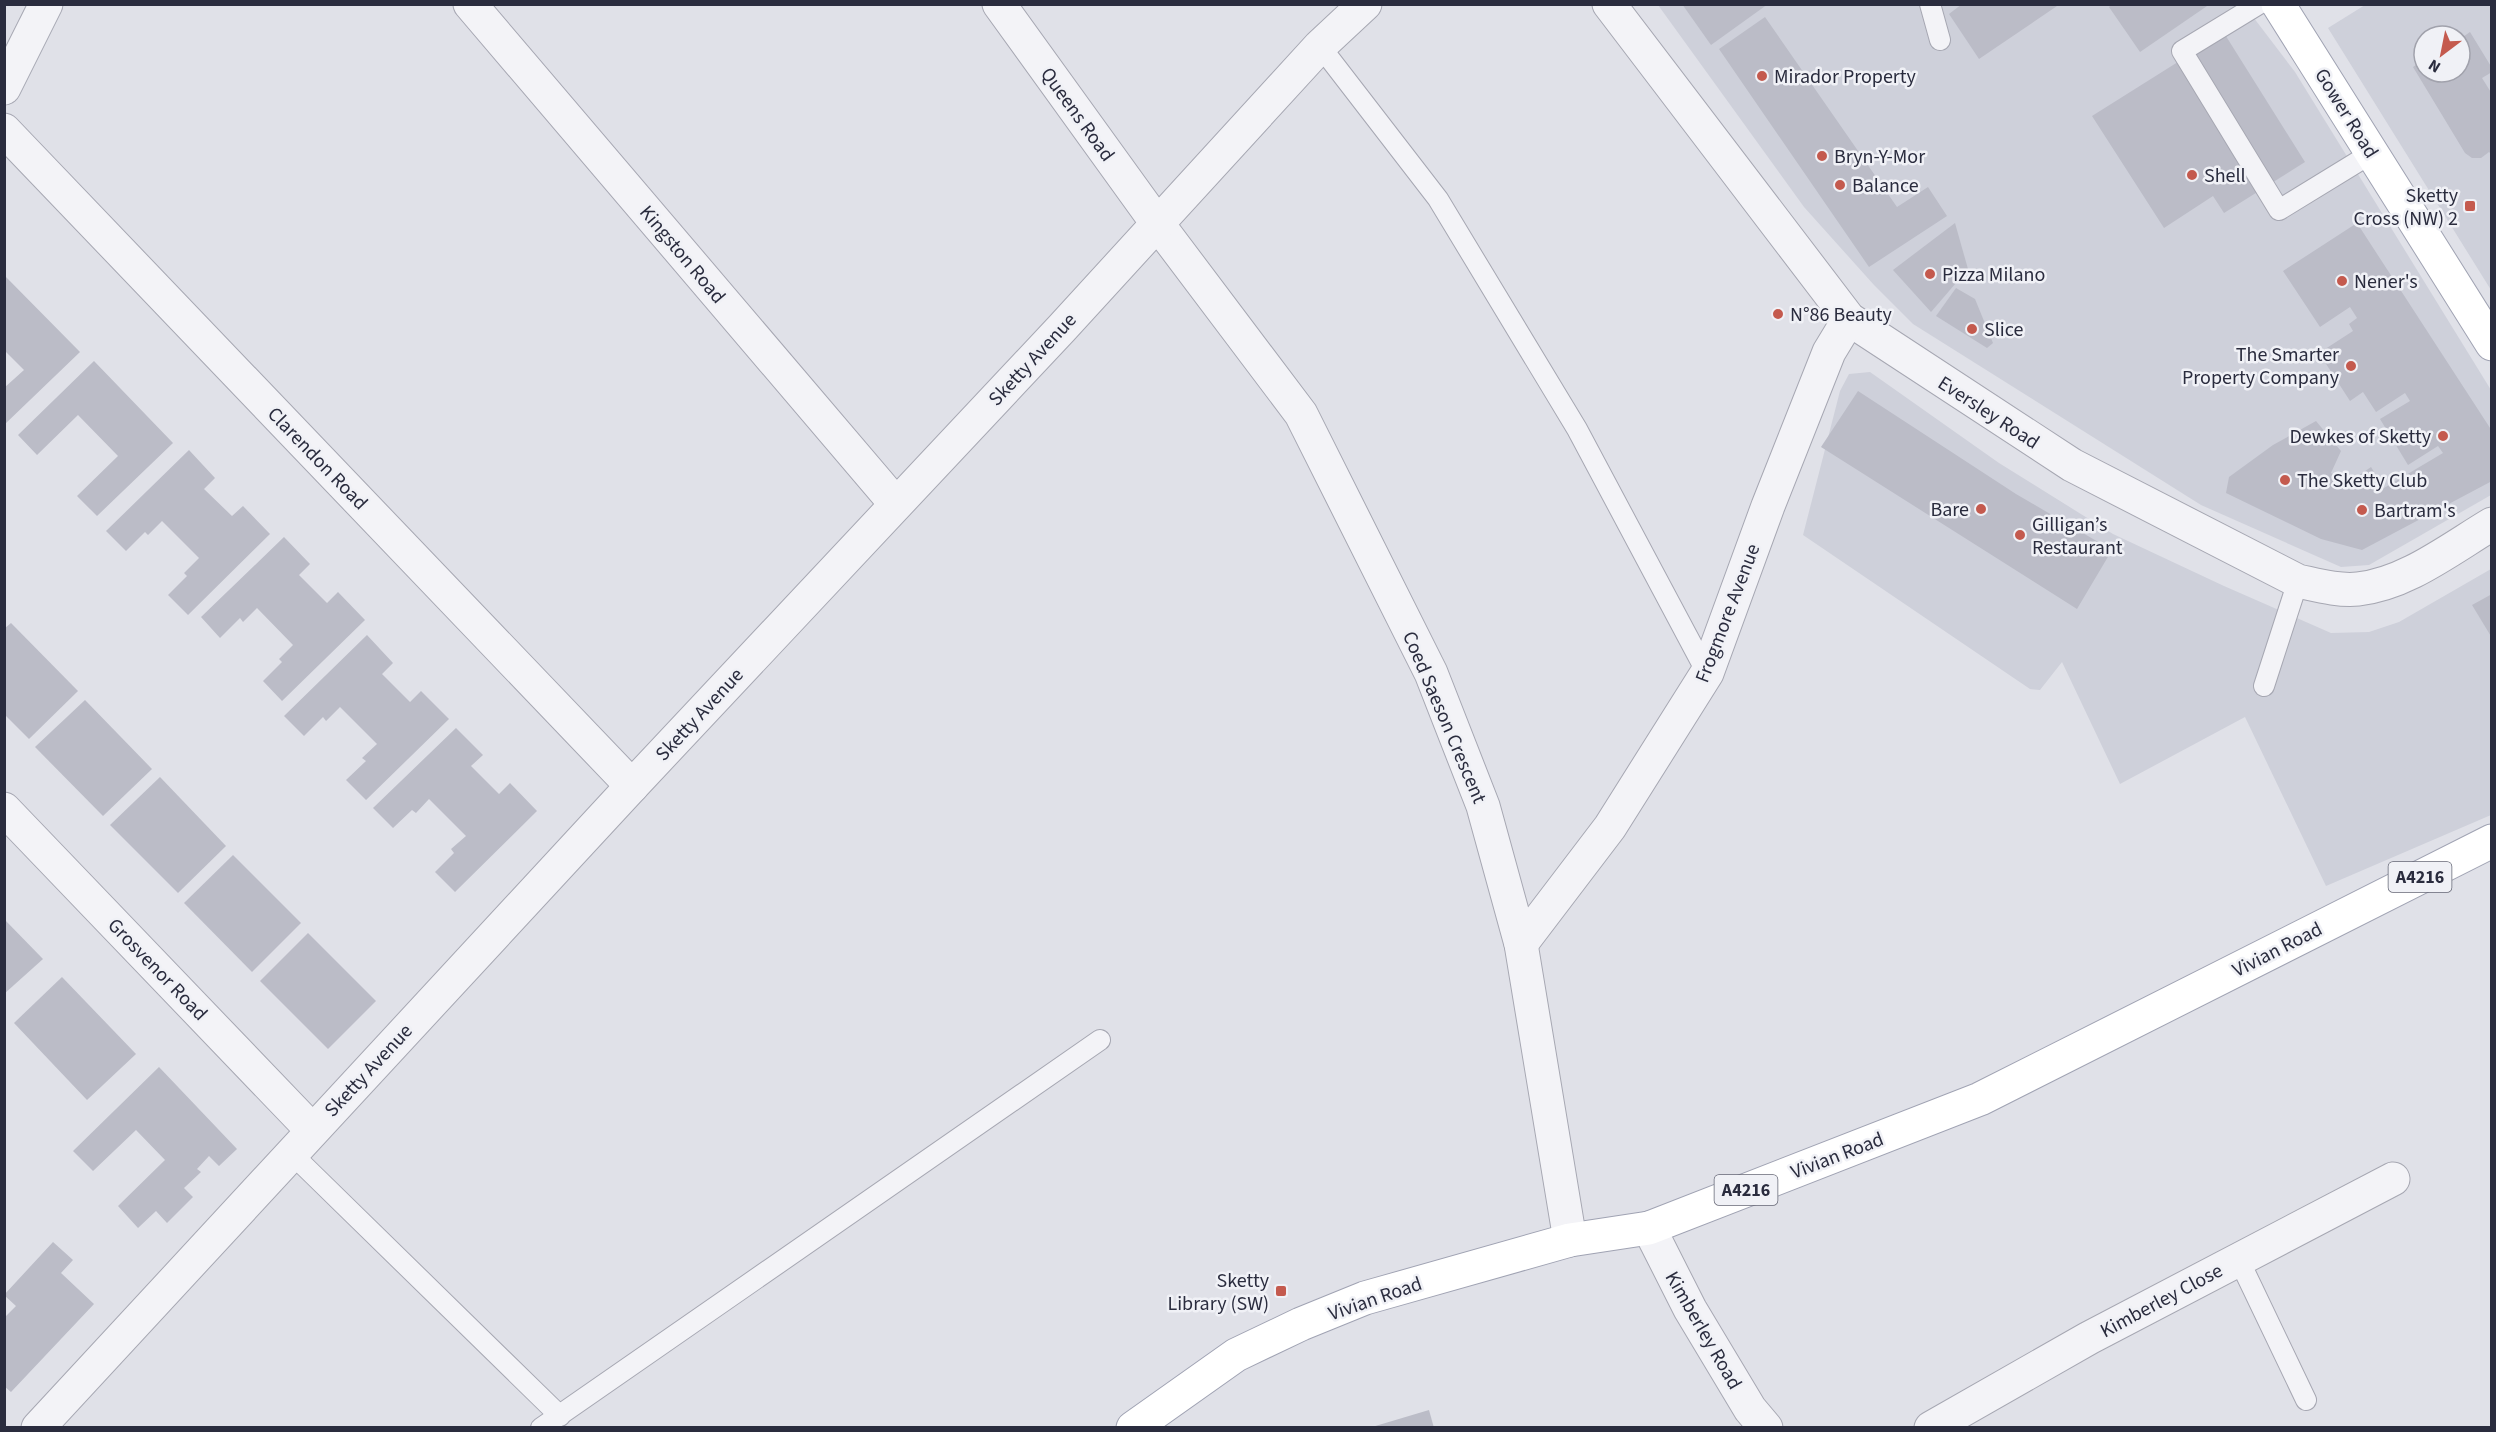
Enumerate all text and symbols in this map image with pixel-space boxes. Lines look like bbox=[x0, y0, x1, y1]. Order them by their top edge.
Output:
north arrow bbox=[2412, 24, 2472, 84]
text: N bbox=[2424, 54, 2445, 78]
street label: Queens Road bbox=[1033, 62, 1121, 167]
place label: Mirador Property bbox=[1774, 63, 1917, 91]
street label: Gower Road bbox=[2307, 63, 2385, 164]
marker: Mirador Property bbox=[1755, 69, 1769, 83]
place label: Bryn-Y-Mor bbox=[1834, 143, 1925, 171]
marker: Bryn-Y-Mor bbox=[1815, 149, 1829, 163]
place label: Shell bbox=[2204, 162, 2246, 190]
marker: Shell bbox=[2185, 168, 2199, 182]
place label: Balance bbox=[1852, 172, 1919, 200]
marker: Balance bbox=[1833, 178, 1847, 192]
place label: Sketty Cross (NW) 2 bbox=[2354, 182, 2459, 233]
street label: Kingston Road bbox=[633, 199, 732, 310]
marker: Sketty Cross (NW) 2 bbox=[2463, 199, 2477, 213]
place label: Pizza Milano bbox=[1942, 261, 2045, 289]
marker: Pizza Milano bbox=[1923, 267, 1937, 281]
place label: Nener's bbox=[2354, 268, 2418, 296]
marker: Nener's bbox=[2335, 274, 2349, 288]
place label: N°86 Beauty bbox=[1790, 301, 1893, 329]
street label: Sketty Avenue bbox=[982, 307, 1083, 412]
marker: N°86 Beauty bbox=[1771, 307, 1785, 321]
place label: Slice bbox=[1984, 316, 2023, 344]
marker: Slice bbox=[1965, 322, 1979, 336]
place label: The Smarter Property Company bbox=[2182, 341, 2340, 392]
marker: The Smarter Property Company bbox=[2344, 359, 2358, 373]
street label: Eversley Road bbox=[1932, 369, 2045, 456]
street label: Clarendon Road bbox=[261, 401, 374, 517]
place label: Dewkes of Sketty bbox=[2289, 423, 2432, 451]
marker: Dewkes of Sketty bbox=[2436, 429, 2450, 443]
place label: The Sketty Club bbox=[2297, 467, 2427, 495]
marker: The Sketty Club bbox=[2278, 473, 2292, 487]
place label: Bare bbox=[1931, 496, 1969, 524]
place label: Bartram's bbox=[2374, 497, 2456, 525]
marker: Bare bbox=[1974, 502, 1988, 516]
marker: Bartram's bbox=[2355, 503, 2369, 517]
place label: Gilligan’s Restaurant bbox=[2032, 511, 2123, 562]
marker: Gilligan’s Restaurant bbox=[2013, 528, 2027, 542]
street label: Frogmore Avenue bbox=[1689, 540, 1767, 687]
street label: Coed Saeson Crescent bbox=[1395, 627, 1493, 808]
street label: Sketty Avenue bbox=[649, 662, 750, 767]
road number: A4216 bbox=[2388, 862, 2452, 892]
street label: Grosvenor Road bbox=[101, 912, 214, 1027]
street label: Vivian Road bbox=[2228, 915, 2327, 984]
street label: Sketty Avenue bbox=[318, 1018, 419, 1123]
street label: Vivian Road bbox=[1787, 1125, 1888, 1186]
road number: A4216 bbox=[1714, 1175, 1778, 1205]
street label: Kimberley Close bbox=[2095, 1257, 2228, 1345]
street label: Kimberley Road bbox=[1658, 1266, 1748, 1395]
place label: Sketty Library (SW) bbox=[1167, 1267, 1270, 1318]
street label: Vivian Road bbox=[1325, 1270, 1426, 1328]
marker: Sketty Library (SW) bbox=[1274, 1284, 1288, 1298]

